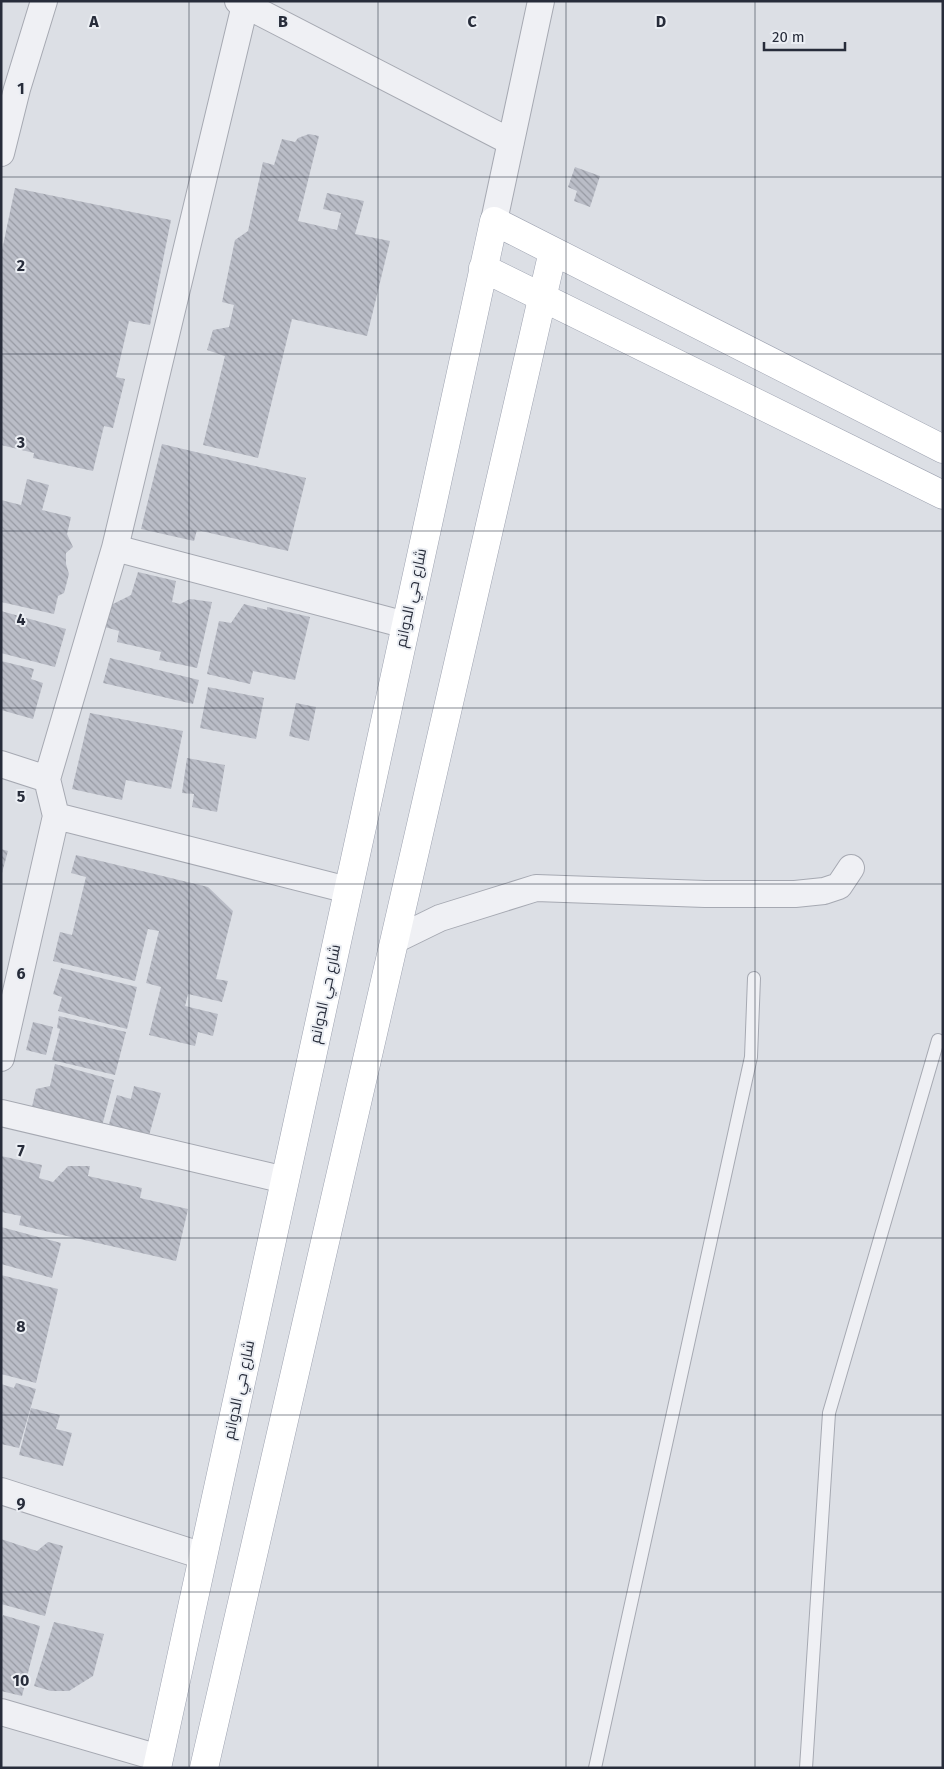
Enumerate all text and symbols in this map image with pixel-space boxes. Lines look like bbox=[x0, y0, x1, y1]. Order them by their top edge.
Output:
text: A bbox=[88, 12, 99, 31]
text: B bbox=[278, 12, 288, 31]
text: C bbox=[467, 12, 477, 31]
text: D bbox=[656, 12, 666, 31]
scale bar bbox=[764, 20, 845, 52]
text: 20 m bbox=[772, 28, 805, 46]
text: 1 bbox=[17, 79, 25, 98]
text: 2 bbox=[17, 256, 25, 275]
text: 3 bbox=[16, 433, 25, 452]
street label: شارع حي الدوانم bbox=[392, 547, 433, 650]
text: 4 bbox=[16, 610, 26, 629]
text: 5 bbox=[17, 787, 26, 806]
street label: شارع حي الدوانم bbox=[306, 943, 347, 1046]
text: 6 bbox=[16, 964, 26, 983]
text: 7 bbox=[17, 1141, 25, 1160]
text: 8 bbox=[16, 1317, 26, 1336]
street label: شارع حي الدوانم bbox=[220, 1339, 261, 1442]
text: 9 bbox=[17, 1494, 26, 1513]
text: 10 bbox=[13, 1671, 29, 1690]

